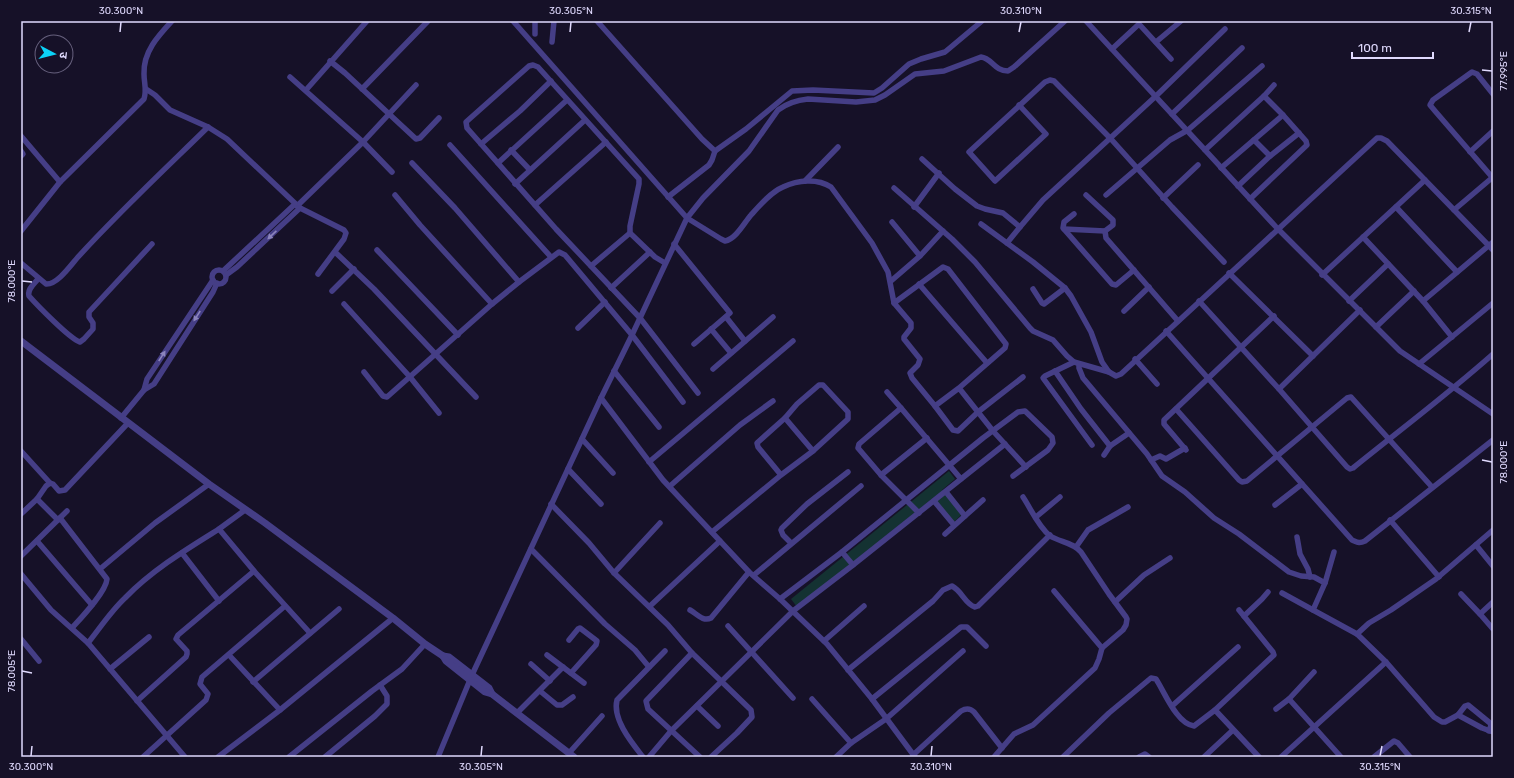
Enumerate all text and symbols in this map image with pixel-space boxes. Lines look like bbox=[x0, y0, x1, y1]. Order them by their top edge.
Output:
text: 30.300°N bbox=[99, 5, 143, 17]
text: 30.305°N bbox=[549, 5, 593, 17]
text: 30.310°N bbox=[1000, 5, 1042, 17]
text: 30.315°N bbox=[1450, 5, 1492, 17]
north arrow bbox=[34, 34, 74, 74]
scale bar bbox=[1352, 34, 1433, 60]
text: 100 m bbox=[1358, 41, 1392, 55]
text: उ bbox=[57, 51, 70, 60]
text: 77.995°E bbox=[1498, 51, 1510, 91]
one-way arrow bbox=[267, 230, 276, 239]
text: 78.000°E bbox=[6, 260, 18, 302]
one-way arrow bbox=[194, 311, 201, 322]
one-way arrow bbox=[158, 351, 166, 362]
text: 78.000°E bbox=[1498, 441, 1510, 483]
text: 78.005°E bbox=[6, 650, 18, 692]
text: 30.300°N bbox=[9, 761, 53, 773]
text: 30.305°N bbox=[459, 761, 503, 773]
text: 30.310°N bbox=[910, 761, 952, 773]
text: 30.315°N bbox=[1359, 761, 1401, 773]

